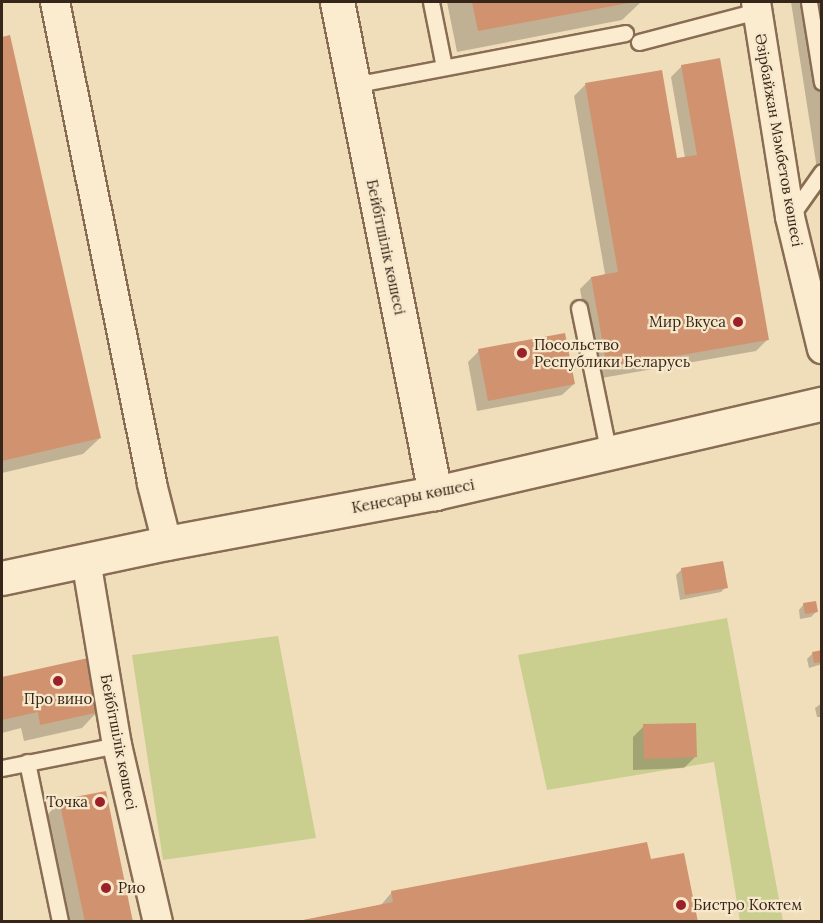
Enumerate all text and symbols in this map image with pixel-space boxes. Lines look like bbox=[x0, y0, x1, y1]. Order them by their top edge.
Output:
street label: Әзірбайжан Мәмбетов көшесі bbox=[751, 32, 807, 248]
street label: Бейбітшілік көшесі bbox=[363, 178, 409, 316]
place label: Мир Вкуса bbox=[649, 313, 726, 331]
marker: Мир Вкуса bbox=[731, 315, 745, 329]
place label: Посольство Республики Беларусь bbox=[534, 335, 690, 370]
marker: Посольство Республики Беларусь bbox=[515, 346, 529, 360]
street label: Кенесары көшесі bbox=[350, 475, 476, 517]
street label: Бейбітшілік көшесі bbox=[97, 673, 141, 811]
marker: Про вино bbox=[51, 674, 65, 688]
place label: Про вино bbox=[24, 690, 92, 708]
place label: Точка bbox=[46, 793, 88, 811]
marker: Точка bbox=[93, 795, 107, 809]
place label: Рио bbox=[118, 879, 145, 897]
marker: Рио bbox=[99, 881, 113, 895]
place label: Бистро Коктем bbox=[693, 896, 802, 914]
marker: Бистро Коктем bbox=[674, 898, 688, 912]

